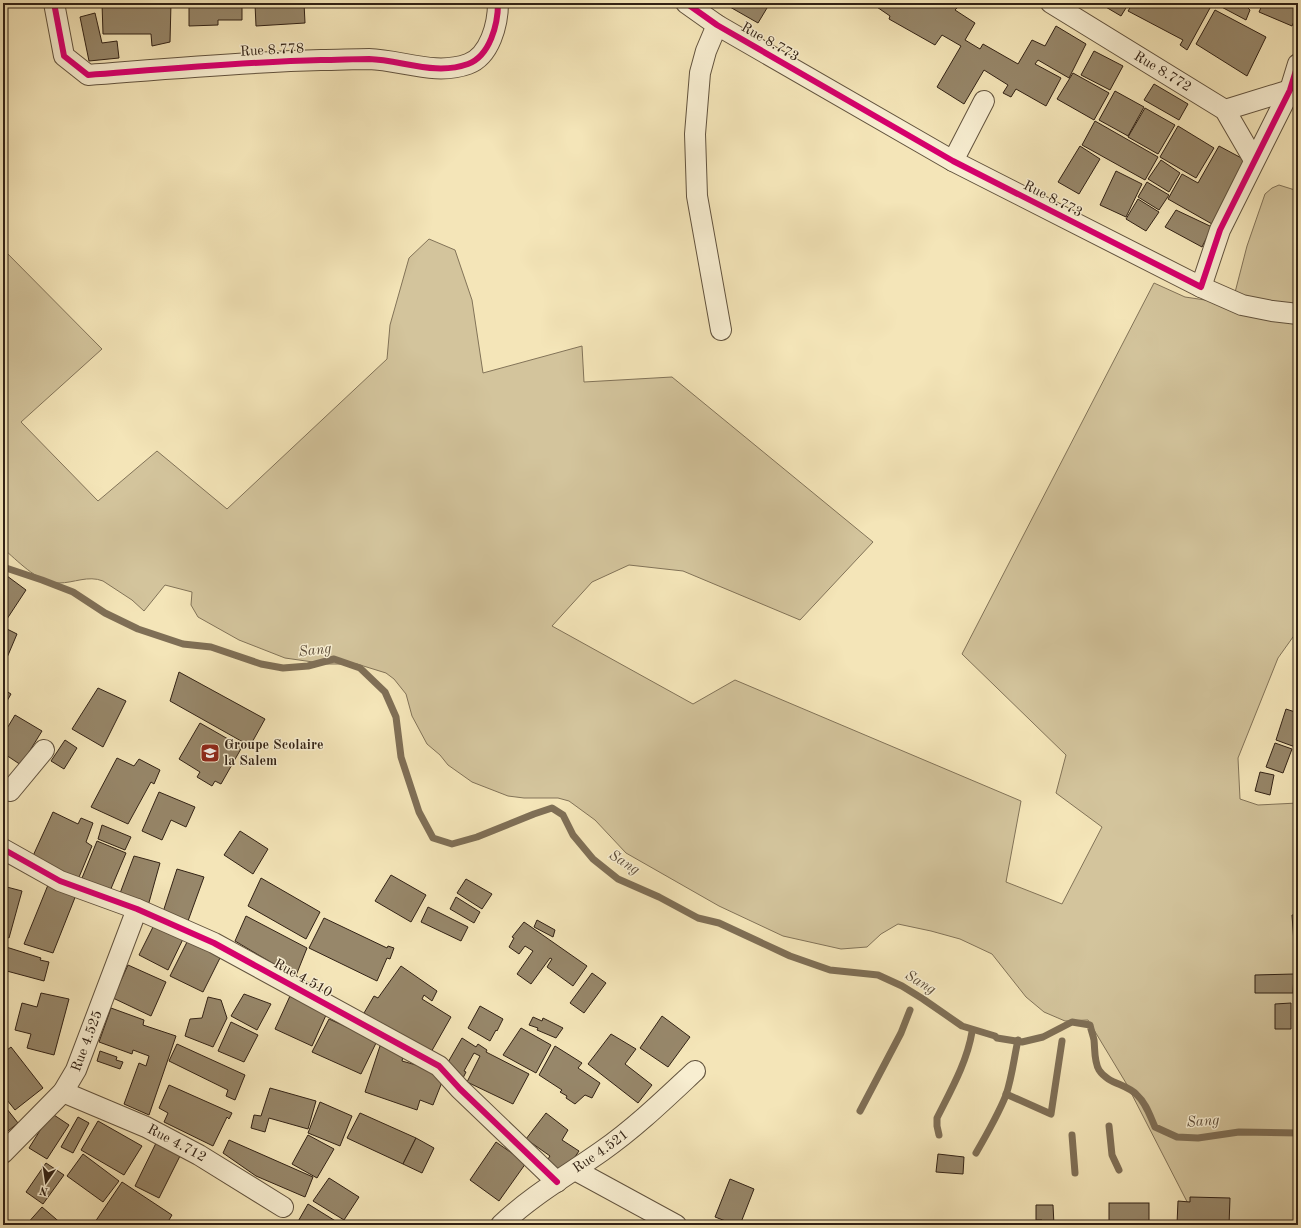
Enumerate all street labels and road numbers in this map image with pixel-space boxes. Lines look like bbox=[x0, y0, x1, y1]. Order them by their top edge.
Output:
street label: Rue 8.773 bbox=[739, 20, 801, 64]
street label: Rue 8.778 bbox=[240, 41, 304, 59]
street label: Rue 8.772 bbox=[1132, 49, 1194, 94]
street label: Rue 8.773 bbox=[1021, 178, 1085, 220]
street label: Rue 4.510 bbox=[272, 956, 334, 1000]
street label: Rue 4.525 bbox=[69, 1009, 105, 1074]
street label: Rue 4.712 bbox=[145, 1122, 209, 1165]
street label: Rue 4.521 bbox=[570, 1127, 631, 1176]

